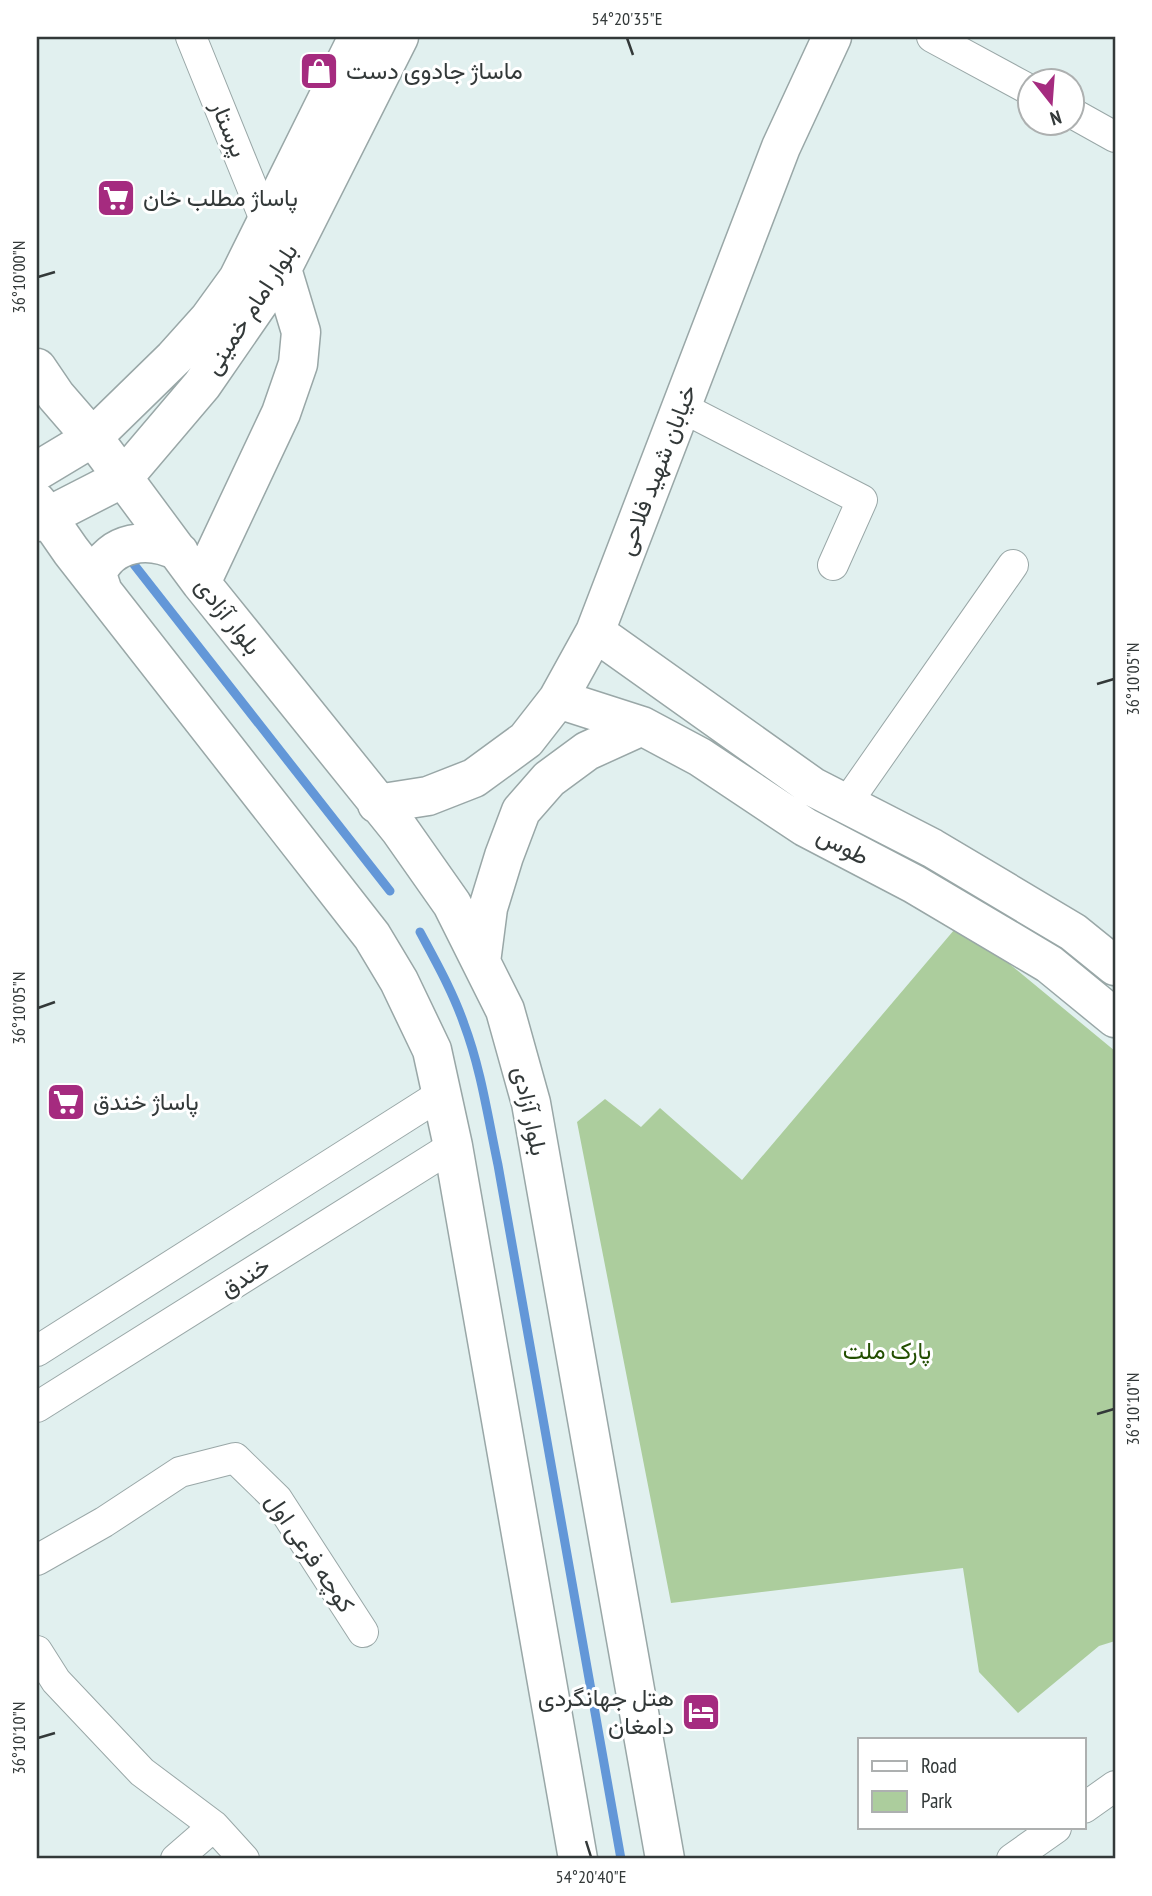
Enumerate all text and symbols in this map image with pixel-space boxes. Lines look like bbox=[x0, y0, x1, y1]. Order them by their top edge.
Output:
text: 54°20'35"E bbox=[592, 7, 662, 30]
shop icon: ماساژ جادوی دست bbox=[298, 50, 340, 92]
place label: ماساژ جادوی دست bbox=[346, 55, 523, 86]
north arrow bbox=[1016, 66, 1086, 136]
street label: پرستار bbox=[203, 95, 255, 162]
text: N bbox=[1048, 105, 1064, 131]
supermarket icon: پاساژ مطلب خان bbox=[95, 177, 137, 219]
place label: پاساژ مطلب خان bbox=[143, 182, 298, 214]
street label: بلوار امام خمینی bbox=[197, 237, 305, 381]
text: 36°10'00"N bbox=[7, 241, 30, 313]
street label: خیابان شهید فلاحی bbox=[610, 380, 703, 560]
street label: بلوار آزادی bbox=[188, 571, 268, 661]
text: 36°10'05"N bbox=[1121, 643, 1144, 715]
street label: طوس bbox=[812, 819, 875, 872]
text: 36°10'05"N bbox=[7, 972, 30, 1044]
street label: بلوار آزادی bbox=[506, 1063, 555, 1158]
supermarket icon: پاساژ خندق bbox=[45, 1081, 87, 1123]
place label: پاساژ خندق bbox=[93, 1086, 199, 1118]
street label: خندق bbox=[214, 1249, 276, 1304]
park label: پارک ملت bbox=[843, 1335, 931, 1367]
text: 36°10'10"N bbox=[1121, 1373, 1144, 1445]
street label: کوچه فرعی اول bbox=[258, 1487, 362, 1619]
place label: هتل جهانگردى دامغان bbox=[538, 1682, 674, 1741]
hotel icon: هتل جهانگردى دامغان bbox=[680, 1691, 722, 1733]
text: 36°10'10"N bbox=[7, 1702, 30, 1774]
legend bbox=[858, 1738, 1086, 1829]
text: Road bbox=[921, 1752, 957, 1779]
text: Park bbox=[921, 1787, 952, 1814]
text: 54°20'40"E bbox=[556, 1865, 626, 1888]

